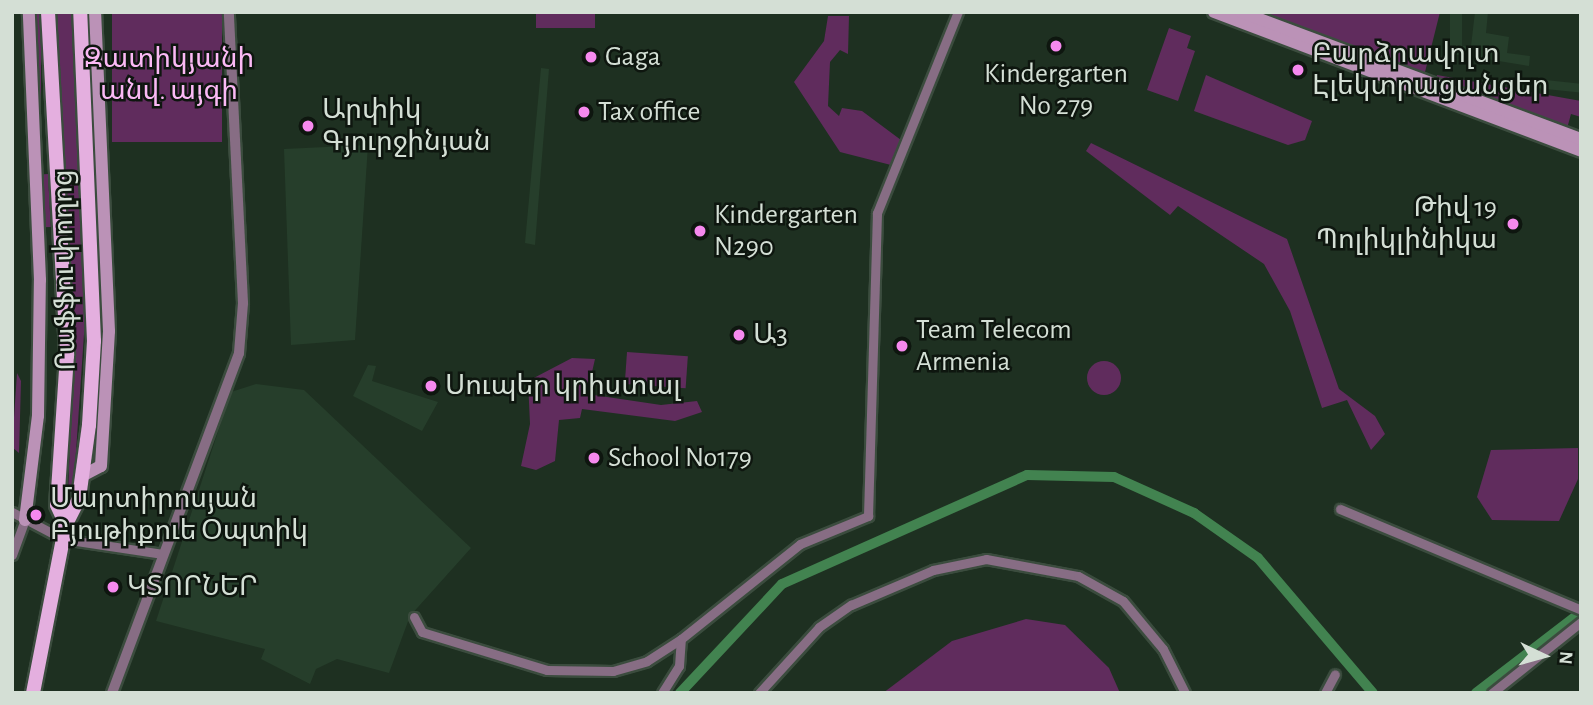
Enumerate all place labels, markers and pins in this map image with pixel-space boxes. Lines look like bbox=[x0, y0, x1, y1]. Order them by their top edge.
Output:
place label: Բարձրավոլտ Էլեկտրացանցեր bbox=[1312, 37, 1549, 103]
marker: Kindergarten No 279 bbox=[1048, 38, 1064, 54]
place label: Gaga bbox=[605, 40, 661, 74]
marker: Gaga bbox=[583, 49, 599, 65]
place label: Kindergarten No 279 bbox=[984, 57, 1128, 123]
marker: Բարձրավոլտ Էլեկտրացանցեր bbox=[1290, 62, 1306, 78]
place label: Արփիկ Գյուրջինյան bbox=[322, 93, 491, 159]
place label: Tax office bbox=[598, 95, 700, 129]
marker: Tax office bbox=[576, 104, 592, 120]
marker: Արփիկ Գյուրջինյան bbox=[300, 118, 316, 134]
place label: Թիվ 19 Պոլիկլինիկա bbox=[1316, 191, 1497, 257]
place label: Kindergarten N290 bbox=[714, 198, 858, 264]
marker: Թիվ 19 Պոլիկլինիկա bbox=[1503, 214, 1523, 234]
marker: Kindergarten N290 bbox=[692, 223, 708, 239]
place label: Team Telecom Armenia bbox=[916, 313, 1072, 379]
place label: Ա3 bbox=[753, 318, 788, 352]
marker: Ա3 bbox=[731, 327, 747, 343]
marker: Team Telecom Armenia bbox=[894, 338, 910, 354]
place label: Սուպեր կրիստալ bbox=[445, 369, 681, 403]
marker: Սուպեր կրիստալ bbox=[423, 378, 439, 394]
place label: School No179 bbox=[608, 441, 752, 475]
marker: School No179 bbox=[586, 450, 602, 466]
place label: Մարտիրոսյան Բյութիքուե Օպտիկ bbox=[50, 482, 308, 548]
marker: Մարտիրոսյան Բյութիքուե Օպտիկ bbox=[28, 507, 44, 523]
place label: ԿՏՈՐՆԵՐ bbox=[127, 570, 258, 604]
marker: ԿՏՈՐՆԵՐ bbox=[105, 579, 121, 595]

